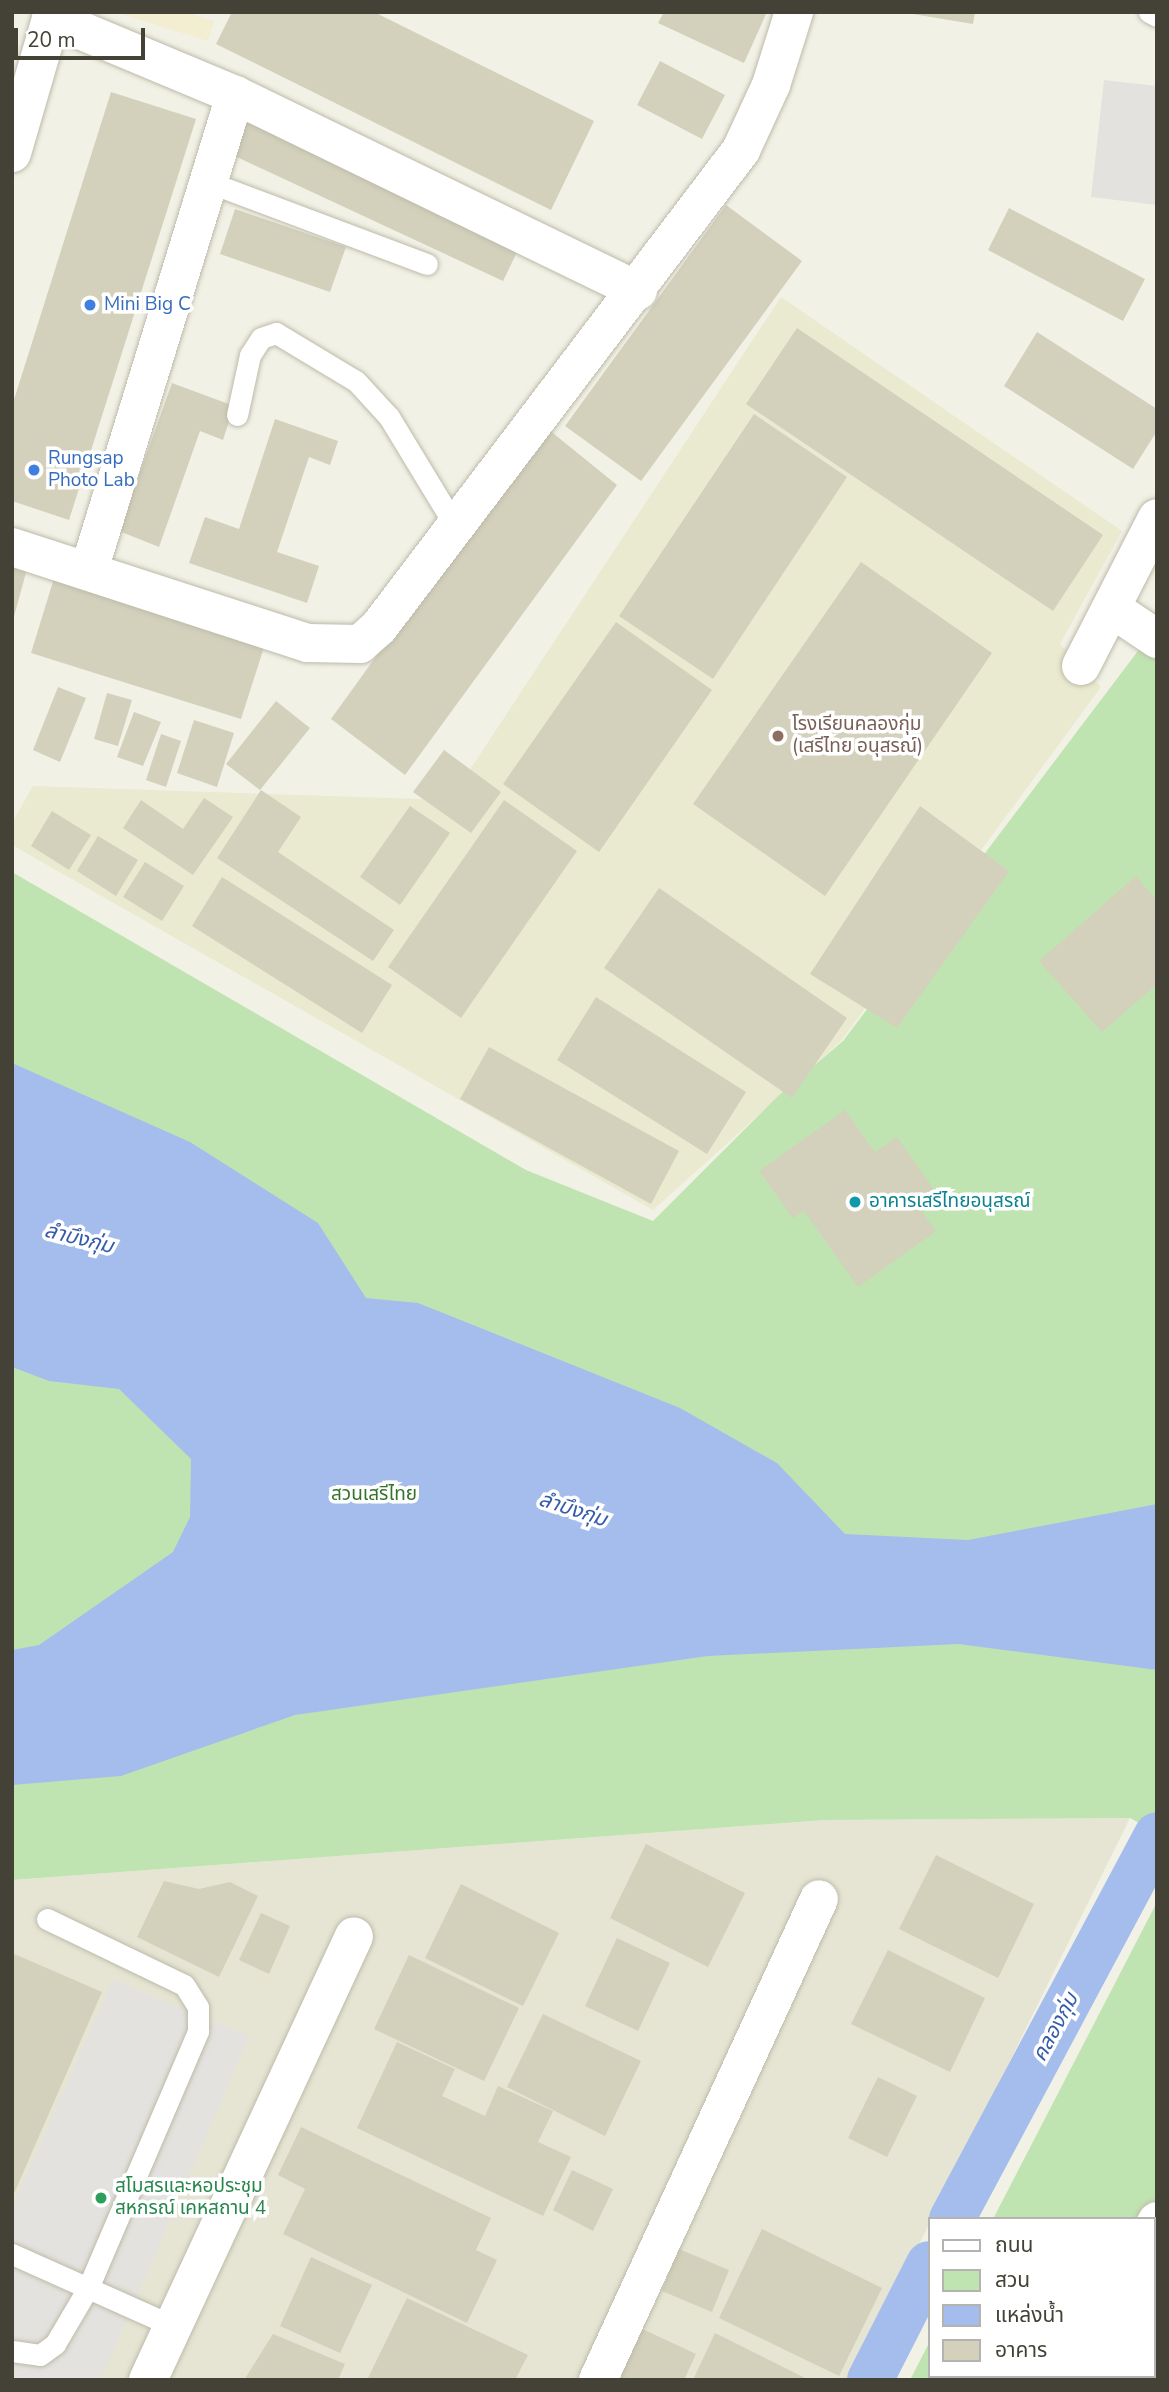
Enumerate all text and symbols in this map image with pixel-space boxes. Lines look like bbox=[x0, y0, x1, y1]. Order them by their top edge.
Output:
scale bar bbox=[18, 14, 149, 58]
text: 20 m bbox=[27, 26, 76, 54]
place label: Mini Big C bbox=[104, 294, 191, 316]
marker: Mini Big C bbox=[82, 297, 98, 313]
place label: Rungsap Photo Lab bbox=[48, 448, 135, 492]
marker: Rungsap Photo Lab bbox=[26, 462, 42, 478]
place label: โรงเรียนคลองกุ่ม (เสรีไทย อนุสรณ์) bbox=[792, 714, 923, 758]
marker: โรงเรียนคลองกุ่ม (เสรีไทย อนุสรณ์) bbox=[770, 728, 786, 744]
place label: อาคารเสรีไทยอนุสรณ์ bbox=[869, 1191, 1030, 1213]
marker: อาคารเสรีไทยอนุสรณ์ bbox=[847, 1194, 863, 1210]
water label: ลำบึงกุ่ม bbox=[42, 1217, 116, 1259]
park label: สวนเสรีไทย bbox=[331, 1484, 417, 1506]
water label: ลำบึงกุ่ม bbox=[536, 1486, 610, 1532]
water label: คลองกุ่ม bbox=[1027, 1989, 1083, 2065]
place label: สโมสรและหอประชุม สหกรณ์ เคหสถาน 4 bbox=[115, 2176, 266, 2220]
marker: สโมสรและหอประชุม สหกรณ์ เคหสถาน 4 bbox=[93, 2190, 109, 2206]
legend bbox=[928, 2217, 1155, 2378]
text: ถนน bbox=[995, 2231, 1033, 2259]
text: สวน bbox=[995, 2266, 1030, 2294]
text: แหล่งน้ำ bbox=[995, 2301, 1064, 2329]
text: อาคาร bbox=[995, 2336, 1047, 2364]

